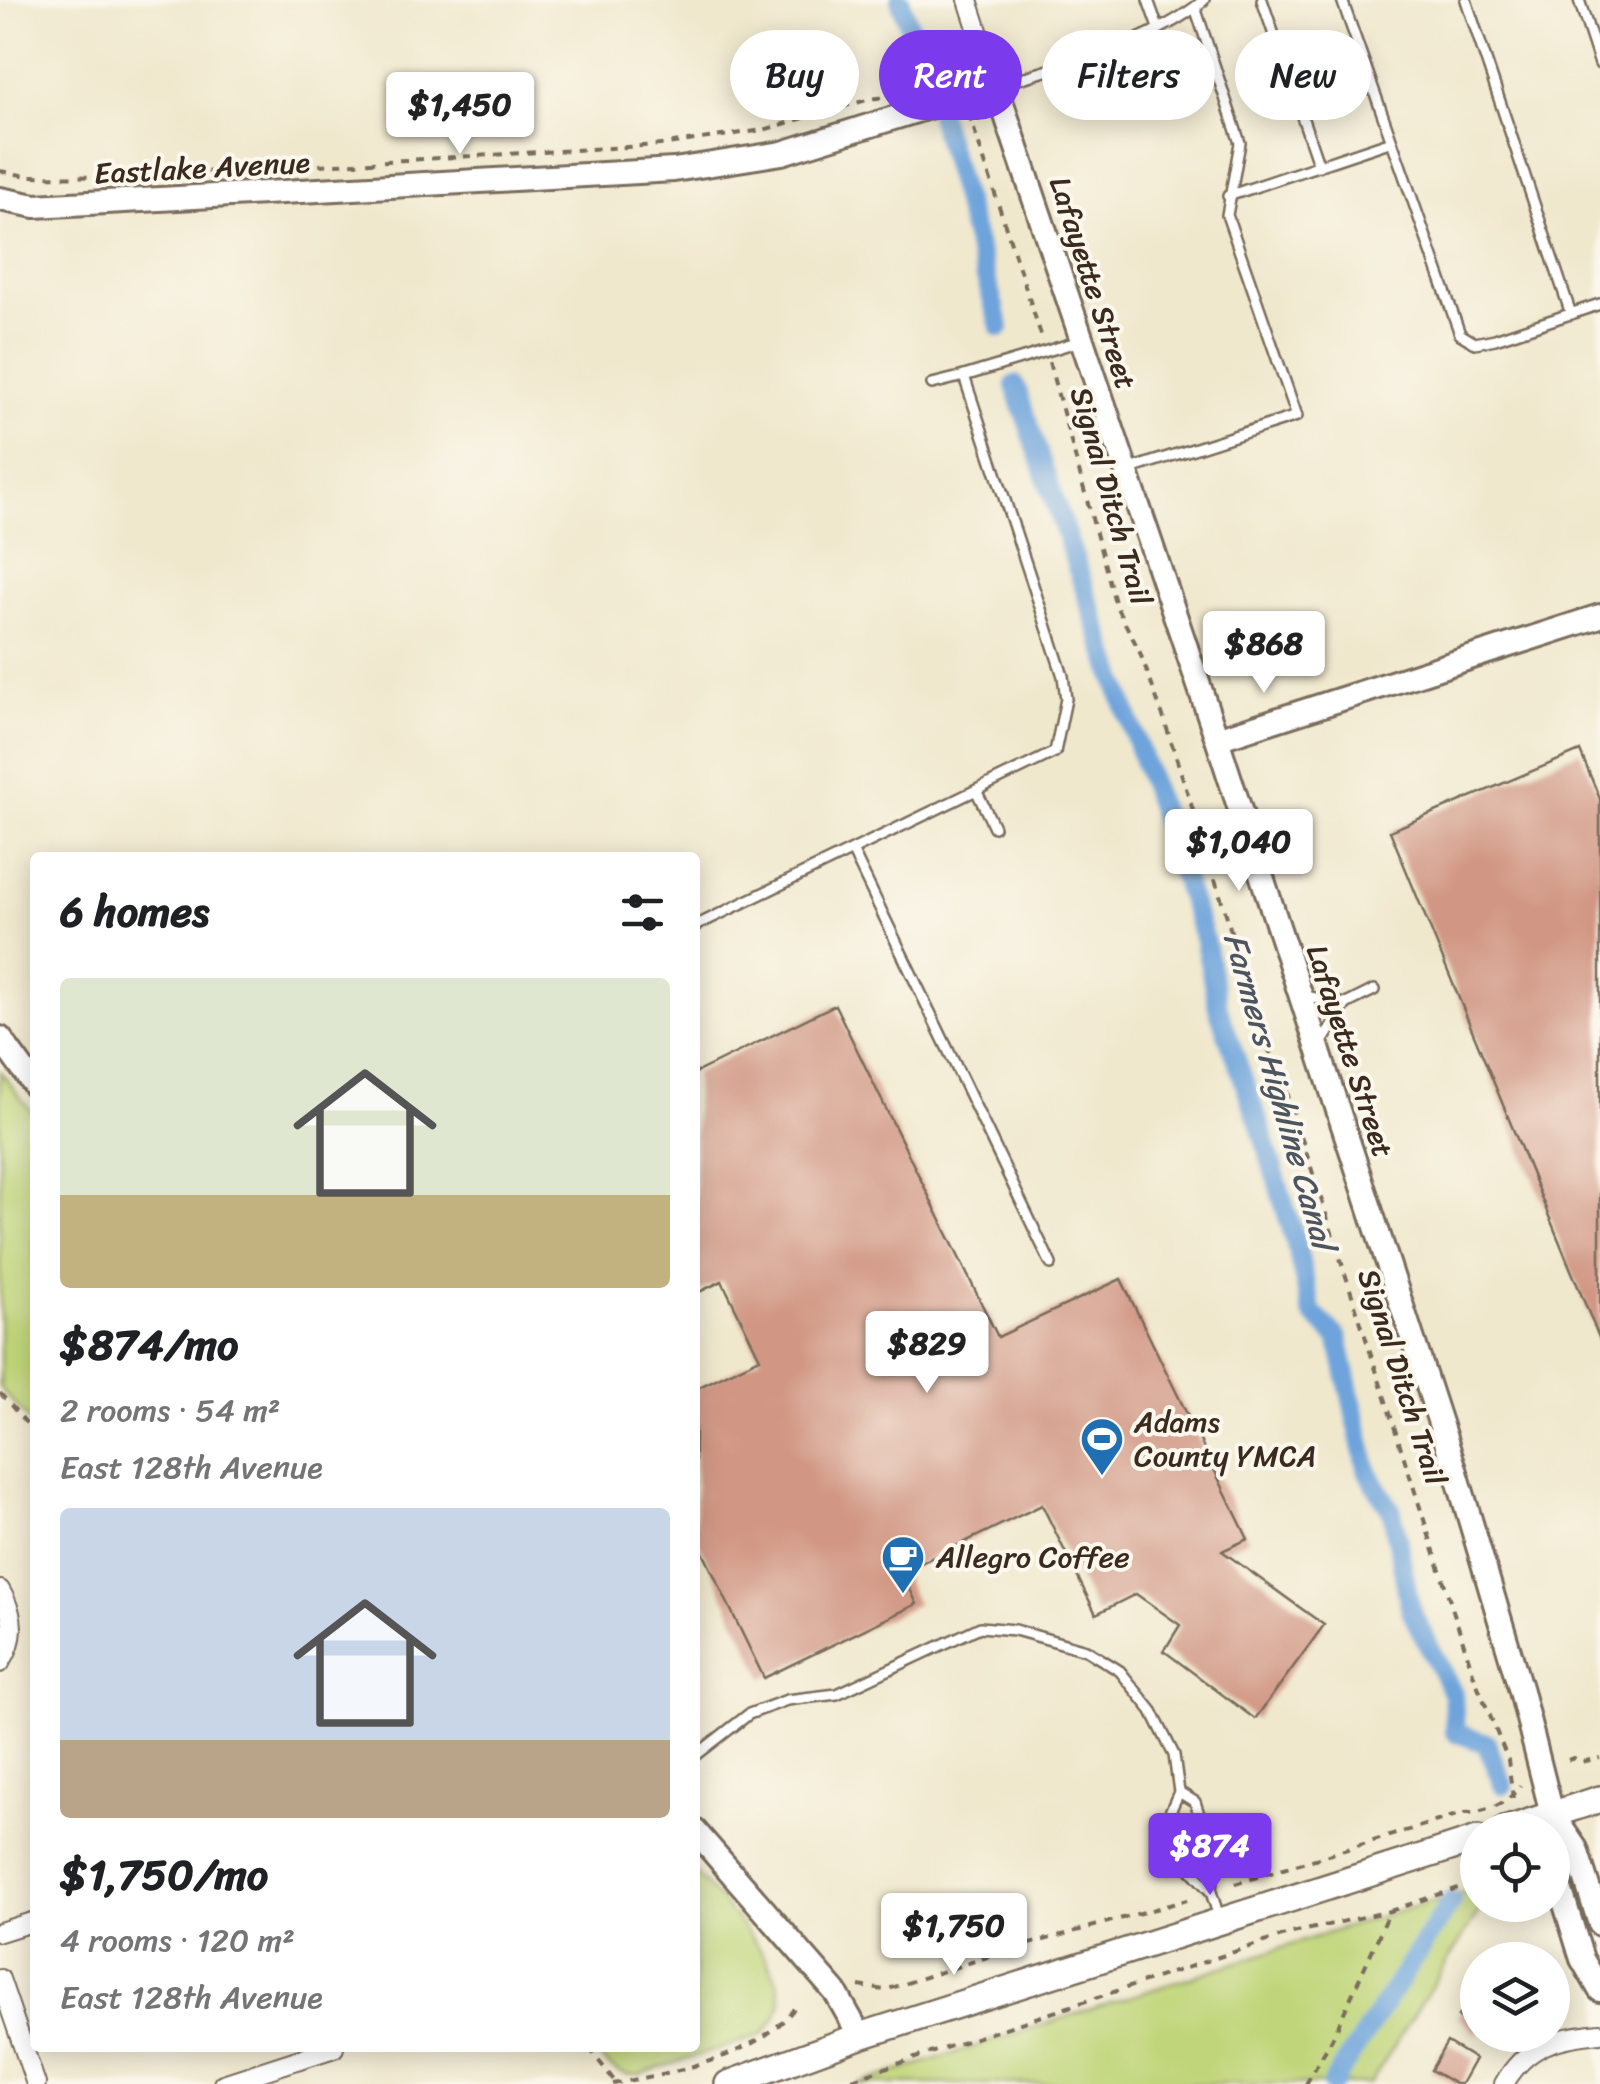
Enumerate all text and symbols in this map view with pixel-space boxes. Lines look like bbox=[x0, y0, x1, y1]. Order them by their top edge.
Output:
chip: Buy bbox=[730, 30, 859, 120]
chip: Rent bbox=[879, 30, 1022, 120]
chip: Filters bbox=[1042, 30, 1215, 120]
chip: New bbox=[1235, 30, 1371, 120]
pin: $1,450 bbox=[379, 72, 541, 157]
text: $1,450 bbox=[408, 76, 512, 133]
street label: Eastlake Avenue bbox=[93, 135, 311, 201]
street label: Lafayette Street bbox=[1033, 169, 1153, 397]
street label: Signal Ditch Trail bbox=[1054, 380, 1168, 613]
pin: $868 bbox=[1205, 611, 1323, 696]
text: $868 bbox=[1225, 615, 1303, 672]
pin: $1,040 bbox=[1158, 809, 1320, 894]
text: $1,040 bbox=[1187, 813, 1291, 870]
text: 6 homes bbox=[60, 875, 209, 949]
icon: filters bbox=[615, 885, 670, 940]
water label: Farmers Highline Canal bbox=[1207, 926, 1353, 1263]
street label: Lafayette Street bbox=[1290, 937, 1410, 1165]
icon: home bbox=[275, 1043, 455, 1223]
street label: Signal Ditch Trail bbox=[1342, 1262, 1463, 1494]
text: $874/mo bbox=[60, 1308, 238, 1382]
pin: $829 bbox=[868, 1311, 986, 1396]
text: $829 bbox=[888, 1315, 966, 1372]
text: 2 rooms · 54 m² bbox=[60, 1382, 280, 1439]
place label: Adams County YMCA bbox=[1133, 1395, 1316, 1483]
sports icon: Adams County YMCA bbox=[1079, 1416, 1125, 1477]
text: East 128th Avenue bbox=[60, 1439, 323, 1496]
place label: Allegro Coffee bbox=[935, 1530, 1130, 1584]
cafe icon: Allegro Coffee bbox=[880, 1534, 926, 1595]
icon: home bbox=[275, 1573, 455, 1753]
map controls bbox=[1460, 1812, 1570, 2052]
button: locate bbox=[1460, 1812, 1570, 1922]
pin: $874 bbox=[1151, 1813, 1269, 1898]
text: $874 bbox=[1170, 1817, 1250, 1874]
text: $1,750/mo bbox=[60, 1838, 268, 1912]
pin: $1,750 bbox=[873, 1893, 1035, 1978]
text: $1,750 bbox=[903, 1897, 1005, 1954]
text: 4 rooms · 120 m² bbox=[60, 1912, 295, 1969]
button: layers bbox=[1460, 1942, 1570, 2052]
text: East 128th Avenue bbox=[60, 1969, 323, 2026]

